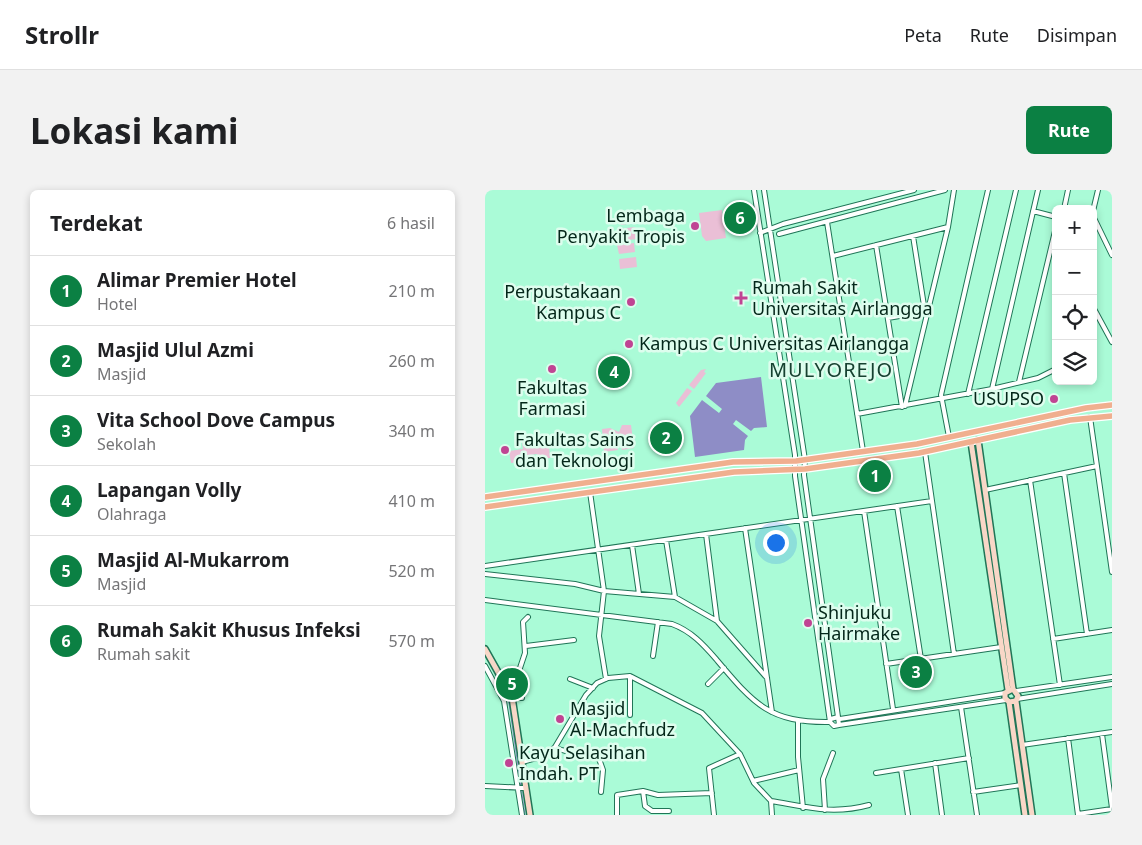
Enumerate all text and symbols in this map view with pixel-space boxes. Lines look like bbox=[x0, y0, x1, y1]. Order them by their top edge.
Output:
text: Strollr bbox=[25, 18, 99, 51]
text: Peta bbox=[904, 23, 942, 47]
text: Rute bbox=[970, 23, 1009, 47]
text: Disimpan bbox=[1037, 23, 1117, 47]
button: Rute bbox=[1026, 106, 1112, 154]
text: Lokasi kami bbox=[30, 107, 239, 154]
pin: 6 bbox=[724, 199, 756, 237]
place label: Lembaga Penyakit Tropis bbox=[557, 203, 685, 248]
map controls bbox=[1052, 205, 1097, 385]
button: + bbox=[1052, 205, 1097, 250]
text: Terdekat bbox=[50, 209, 143, 237]
text: 6 hasil bbox=[387, 212, 435, 234]
marker: Lembaga Penyakit Tropis bbox=[689, 220, 701, 232]
button: − bbox=[1052, 250, 1097, 295]
text: Alimar Premier Hotel bbox=[97, 267, 297, 293]
place label: Rumah Sakit Universitas Airlangga bbox=[752, 275, 933, 320]
place label: Perpustakaan Kampus C bbox=[504, 279, 621, 324]
text: 1 bbox=[61, 280, 71, 302]
text: 210 m bbox=[388, 280, 435, 302]
marker: Rumah Sakit Universitas Airlangga bbox=[734, 291, 748, 305]
text: Hotel bbox=[97, 293, 137, 315]
button: locate bbox=[1052, 295, 1097, 340]
marker: Perpustakaan Kampus C bbox=[625, 296, 637, 308]
place label: Kampus C Universitas Airlangga bbox=[639, 331, 909, 355]
text: Masjid Ulul Azmi bbox=[97, 337, 254, 363]
marker: Kampus C Universitas Airlangga bbox=[623, 338, 635, 350]
button: layers bbox=[1052, 340, 1097, 385]
text: 2 bbox=[61, 350, 71, 372]
text: 260 m bbox=[388, 350, 435, 372]
pin: 4 bbox=[598, 353, 630, 391]
district label: MULYOREJO bbox=[769, 356, 893, 383]
text: Masjid bbox=[97, 363, 146, 385]
marker: Fakultas Farmasi bbox=[546, 363, 558, 375]
place label: Fakultas Farmasi bbox=[517, 375, 587, 420]
place label: USUPSO bbox=[973, 386, 1044, 410]
marker: USUPSO bbox=[1048, 393, 1060, 405]
text: Vita School Dove Campus bbox=[97, 407, 335, 433]
pin: 2 bbox=[650, 419, 682, 457]
text: 3 bbox=[61, 420, 71, 442]
text: 340 m bbox=[388, 420, 435, 442]
place label: Fakultas Sains dan Teknologi bbox=[515, 427, 634, 472]
text: Sekolah bbox=[97, 433, 156, 455]
marker: Fakultas Sains dan Teknologi bbox=[499, 444, 511, 456]
pin: 1 bbox=[859, 457, 891, 495]
text: Lapangan Volly bbox=[97, 477, 241, 503]
text: 4 bbox=[61, 490, 71, 512]
text: 410 m bbox=[388, 490, 435, 512]
text: Olahraga bbox=[97, 503, 167, 525]
your location bbox=[763, 530, 789, 556]
text: Masjid Al-Mukarrom bbox=[97, 547, 289, 573]
text: 5 bbox=[61, 560, 71, 582]
text: 520 m bbox=[388, 560, 435, 582]
text: Masjid bbox=[97, 573, 146, 595]
place label: Shinjuku Hairmake bbox=[818, 600, 900, 645]
text: Rumah Sakit Khusus Infeksi bbox=[97, 617, 361, 643]
marker: Shinjuku Hairmake bbox=[802, 617, 814, 629]
text: 6 bbox=[61, 630, 71, 652]
text: 570 m bbox=[388, 630, 435, 652]
text: Rumah sakit bbox=[97, 643, 190, 665]
pin: 3 bbox=[900, 653, 932, 691]
pin: 5 bbox=[496, 665, 528, 703]
place label: Masjid Al-Machfudz bbox=[570, 696, 675, 741]
marker: Masjid Al-Machfudz bbox=[554, 713, 566, 725]
place label: Kayu Selasihan Indah. PT bbox=[519, 740, 646, 785]
marker: Kayu Selasihan Indah. PT bbox=[503, 757, 515, 769]

